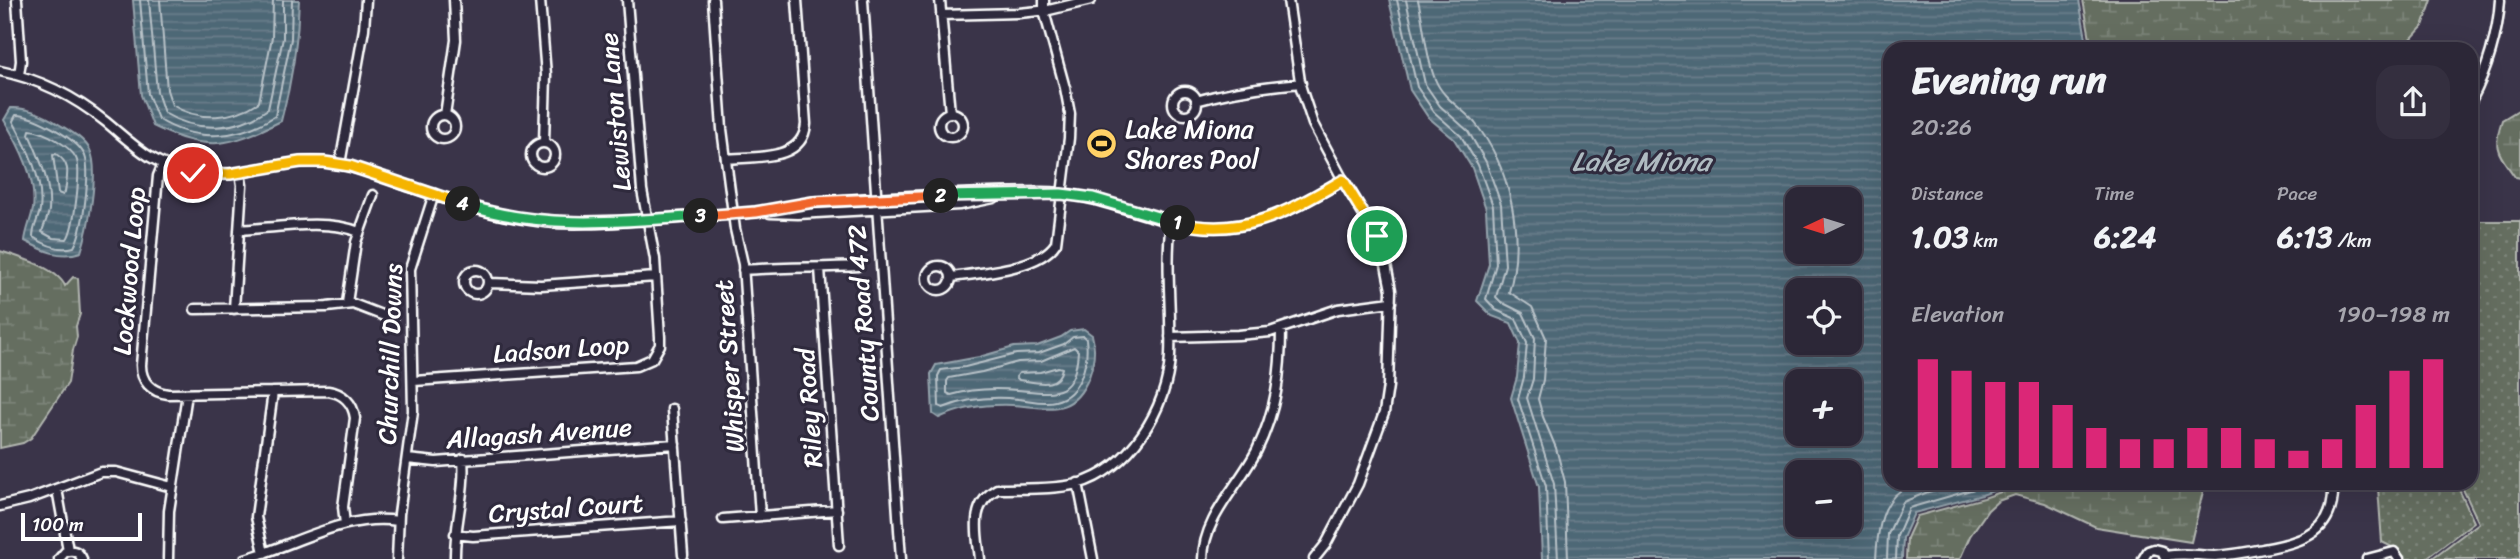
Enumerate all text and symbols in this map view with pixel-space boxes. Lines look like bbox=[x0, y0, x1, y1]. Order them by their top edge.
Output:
street label: Lewiston Lane bbox=[585, 31, 645, 193]
text: Evening run bbox=[1911, 47, 2107, 114]
button: share bbox=[2376, 65, 2450, 139]
place label: Lake Miona Shores Pool bbox=[1125, 106, 1259, 182]
text: 20:26 bbox=[1911, 107, 1972, 148]
sports icon: Lake Miona Shores Pool bbox=[1085, 127, 1119, 161]
water label: Lake Miona bbox=[1572, 137, 1714, 186]
pin bbox=[163, 143, 223, 203]
icon: check bbox=[174, 154, 212, 192]
text: Distance bbox=[1911, 177, 1983, 210]
text: Time bbox=[2094, 177, 2134, 210]
text: Pace bbox=[2277, 177, 2317, 210]
pin: 2 bbox=[923, 178, 958, 214]
text: 2 bbox=[935, 179, 946, 212]
street label: Lockwood Loop bbox=[99, 185, 159, 357]
pin: 4 bbox=[446, 186, 480, 222]
text: 4 bbox=[457, 187, 468, 220]
north arrow bbox=[1785, 187, 1862, 264]
map controls bbox=[1785, 187, 1862, 537]
pin: 3 bbox=[684, 198, 718, 234]
text: 3 bbox=[695, 199, 706, 232]
pin: 1 bbox=[1160, 206, 1196, 241]
text: 1 bbox=[1173, 206, 1182, 239]
pin bbox=[1347, 206, 1407, 266]
text: 1.03 bbox=[1911, 210, 1968, 264]
text: 6:24 bbox=[2094, 210, 2156, 264]
text: 6:13 bbox=[2277, 210, 2332, 264]
icon: arrive bbox=[1358, 217, 1396, 255]
street label: County Road 472 bbox=[833, 223, 893, 423]
text: km bbox=[1968, 224, 1998, 257]
text: /km bbox=[2332, 224, 2372, 257]
street label: Churchill Downs bbox=[364, 262, 416, 445]
street label: Whisper Street bbox=[700, 278, 758, 454]
button: locate bbox=[1785, 278, 1862, 355]
text: Elevation bbox=[1911, 294, 2004, 335]
text: 190–198 m bbox=[2337, 294, 2450, 335]
street label: Ladson Loop bbox=[491, 321, 631, 377]
street label: Riley Road bbox=[782, 345, 836, 469]
button: + bbox=[1785, 369, 1862, 446]
street label: Allagash Avenue bbox=[443, 404, 634, 463]
button: − bbox=[1785, 460, 1862, 537]
street label: Crystal Court bbox=[487, 480, 645, 536]
text: 100 m bbox=[32, 508, 84, 541]
scale bar bbox=[21, 510, 142, 542]

